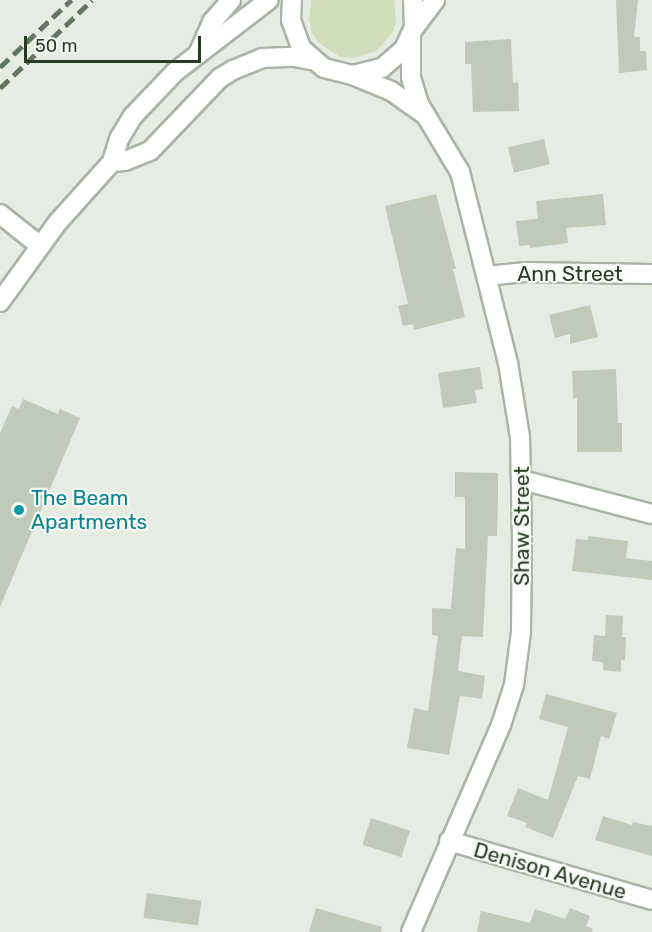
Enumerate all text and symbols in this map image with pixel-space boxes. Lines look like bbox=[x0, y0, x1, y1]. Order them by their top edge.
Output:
scale bar bbox=[27, 24, 204, 62]
text: 50 m bbox=[35, 35, 78, 57]
street label: Ann Street bbox=[517, 261, 623, 287]
street label: Shaw Street bbox=[509, 466, 535, 586]
place label: The Beam Apartments bbox=[31, 485, 147, 535]
marker: The Beam Apartments bbox=[12, 503, 26, 517]
street label: Denison Avenue bbox=[470, 837, 630, 905]

